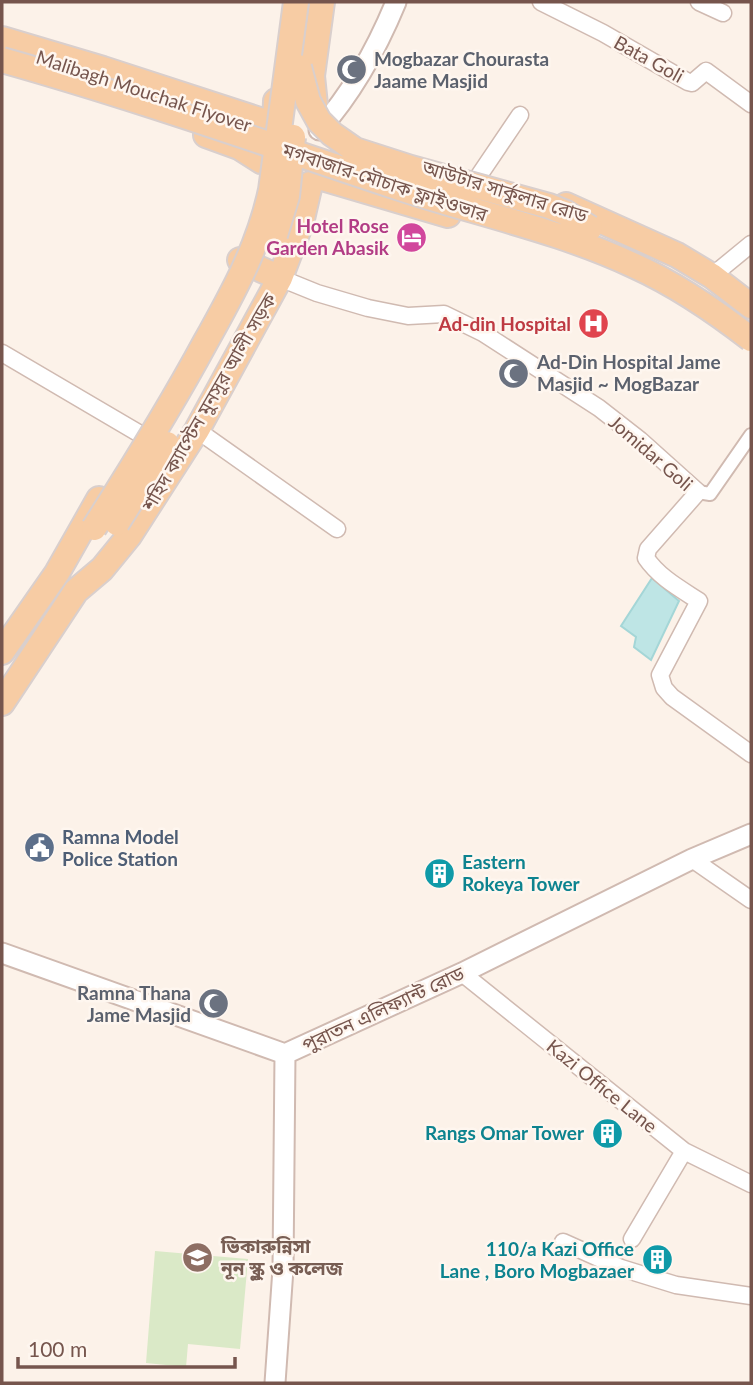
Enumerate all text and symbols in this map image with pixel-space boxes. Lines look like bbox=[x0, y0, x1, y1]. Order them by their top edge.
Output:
street label: Bata Goli bbox=[610, 30, 688, 87]
street label: Malibagh Mouchak Flyover bbox=[34, 45, 255, 136]
place label: Mogbazar Chourasta Jaame Masjid bbox=[374, 47, 549, 92]
mosque icon: Mogbazar Chourasta Jaame Masjid bbox=[334, 53, 368, 87]
street label: মগবাজার-মৌচাক ফ্লাইওভার bbox=[279, 137, 491, 227]
street label: আউটার সার্কুলার রোড bbox=[419, 154, 591, 228]
place label: Hotel Rose Garden Abasik bbox=[266, 214, 390, 259]
hotel icon: Hotel Rose Garden Abasik bbox=[395, 220, 429, 254]
street label: শহিদ ক্যাপ্টেন মুনসুর আলী সড়ক bbox=[136, 288, 282, 516]
hospital icon: Ad-din Hospital bbox=[577, 307, 611, 341]
place label: Ad-din Hospital bbox=[438, 312, 571, 335]
place label: Ad-Din Hospital Jame Masjid ~ MogBazar bbox=[536, 350, 721, 395]
mosque icon: Ad-Din Hospital Jame Masjid ~ MogBazar bbox=[497, 356, 531, 390]
street label: Jomidar Goli bbox=[605, 410, 698, 495]
place label: Ramna Model Police Station bbox=[62, 825, 179, 870]
public building icon: Ramna Model Police Station bbox=[22, 831, 56, 865]
place label: Eastern Rokeya Tower bbox=[462, 850, 581, 895]
building icon: Eastern Rokeya Tower bbox=[422, 856, 456, 890]
street label: পুরাতন এলিফ্যান্ট রোড bbox=[298, 961, 468, 1057]
place label: Ramna Thana Jame Masjid bbox=[77, 981, 191, 1026]
mosque icon: Ramna Thana Jame Masjid bbox=[197, 987, 231, 1021]
street label: Kazi Office Lane bbox=[542, 1034, 662, 1137]
building icon: Rangs Omar Tower bbox=[590, 1116, 624, 1150]
place label: Rangs Omar Tower bbox=[425, 1121, 585, 1144]
place label: ভিকারুন্নিসা নূন স্কুল ও কলেজ bbox=[220, 1234, 344, 1281]
place label: 110/a Kazi Office Lane , Boro Mogbazaer bbox=[440, 1237, 635, 1282]
school or university icon: ভিকারুন্নিসা নূন স্কুল ও কলেজ bbox=[181, 1240, 215, 1274]
building icon: 110/a Kazi Office Lane , Boro Mogbazaer bbox=[640, 1243, 674, 1277]
scale bar bbox=[18, 1326, 234, 1370]
text: 100 m bbox=[28, 1336, 87, 1361]

